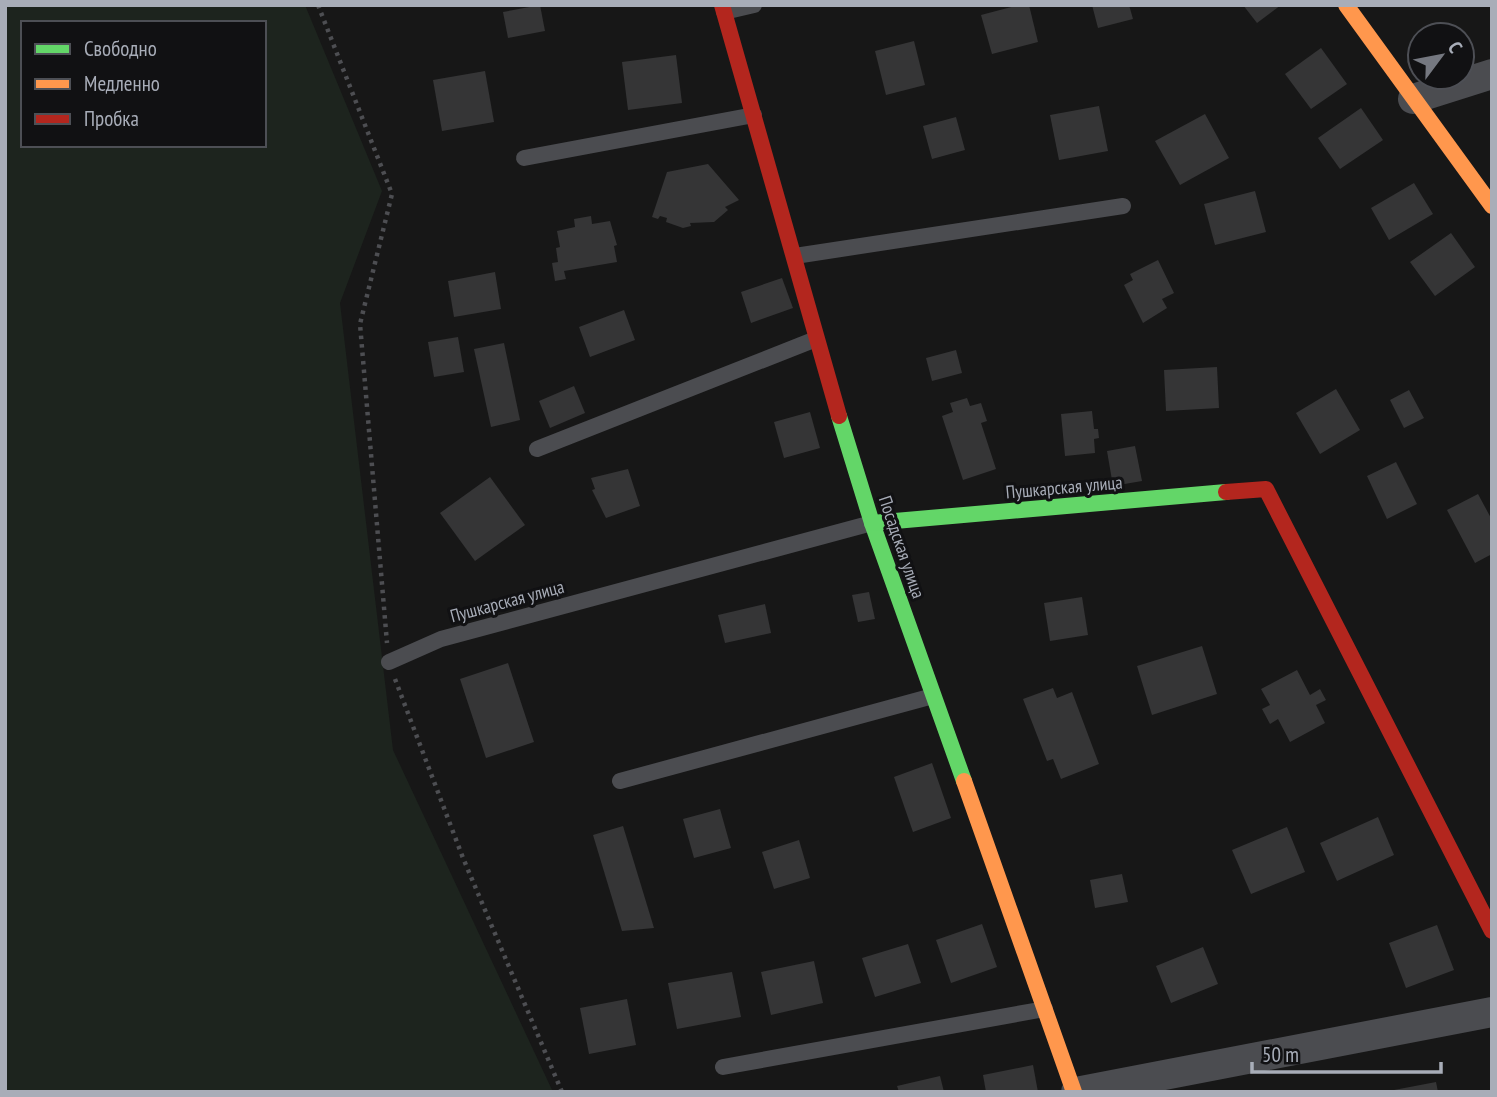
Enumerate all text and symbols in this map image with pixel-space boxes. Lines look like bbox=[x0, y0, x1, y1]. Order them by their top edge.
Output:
legend bbox=[21, 21, 266, 147]
north arrow bbox=[1406, 21, 1476, 91]
text: Свободно bbox=[84, 35, 157, 62]
text: С bbox=[1443, 37, 1468, 57]
text: Медленно bbox=[84, 70, 160, 97]
text: Пробка bbox=[84, 105, 139, 132]
street label: Пушкарская улица bbox=[1005, 470, 1123, 504]
street label: Посадская улица bbox=[874, 493, 930, 601]
street label: Пушкарская улица bbox=[447, 575, 567, 627]
scale bar bbox=[1252, 1030, 1441, 1074]
text: 50 m bbox=[1262, 1041, 1299, 1068]

